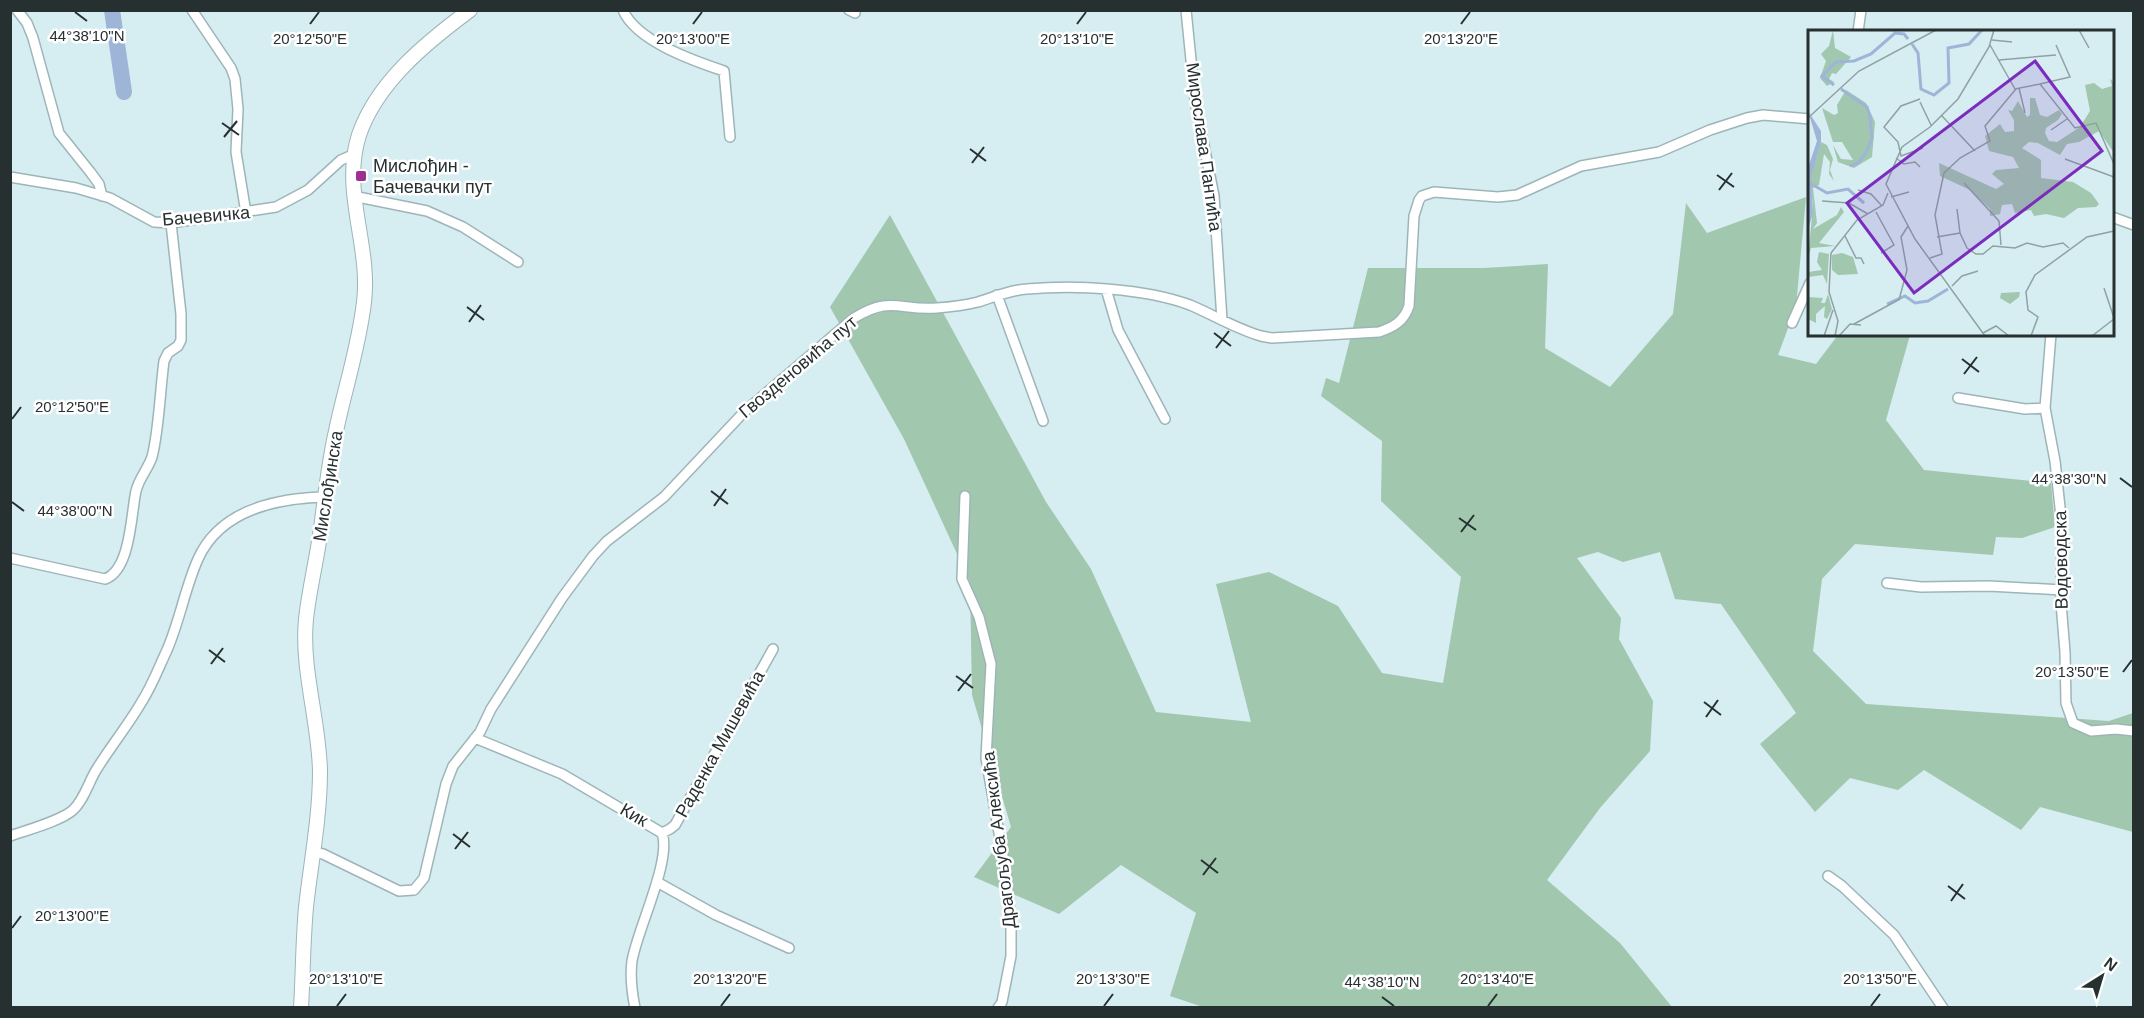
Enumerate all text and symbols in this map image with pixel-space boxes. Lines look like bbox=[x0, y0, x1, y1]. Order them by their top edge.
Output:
text: 44°38'10"N bbox=[49, 27, 125, 44]
text: 20°12'50"E bbox=[273, 30, 347, 47]
text: 20°13'00"E bbox=[656, 30, 730, 47]
text: 20°13'10"E bbox=[1040, 30, 1114, 47]
text: 20°13'20"E bbox=[1424, 30, 1498, 47]
inset map bbox=[1808, 30, 2114, 336]
street label: Мирослава Пантића bbox=[1182, 61, 1226, 234]
place label: Мислођин - Бачевачки пут bbox=[373, 156, 492, 197]
marker: Мислођин - Бачевачки пут bbox=[354, 169, 368, 183]
street label: Бачевичка bbox=[161, 202, 252, 230]
street label: Гвозденовића пут bbox=[735, 312, 861, 422]
text: 20°12'50"E bbox=[35, 398, 109, 415]
street label: Мислођинска bbox=[309, 428, 347, 543]
text: 44°38'30"N bbox=[2031, 470, 2107, 487]
text: 44°38'00"N bbox=[37, 502, 113, 519]
street label: Водоводска bbox=[2050, 509, 2072, 610]
text: 20°13'50"E bbox=[2035, 663, 2109, 680]
street label: Раденка Мишевића bbox=[671, 666, 769, 821]
street label: Драгољуба Алексића bbox=[978, 749, 1020, 930]
street label: Кик bbox=[617, 799, 651, 831]
text: 20°13'00"E bbox=[35, 907, 109, 924]
north arrow bbox=[2072, 946, 2132, 1006]
text: N bbox=[2101, 954, 2120, 975]
text: 20°13'10"E bbox=[309, 970, 383, 987]
text: 20°13'20"E bbox=[693, 970, 767, 987]
text: 20°13'30"E bbox=[1076, 970, 1150, 987]
text: 20°13'40"E bbox=[1460, 970, 1534, 987]
text: 20°13'50"E bbox=[1843, 970, 1917, 987]
text: 44°38'10"N bbox=[1344, 973, 1420, 990]

